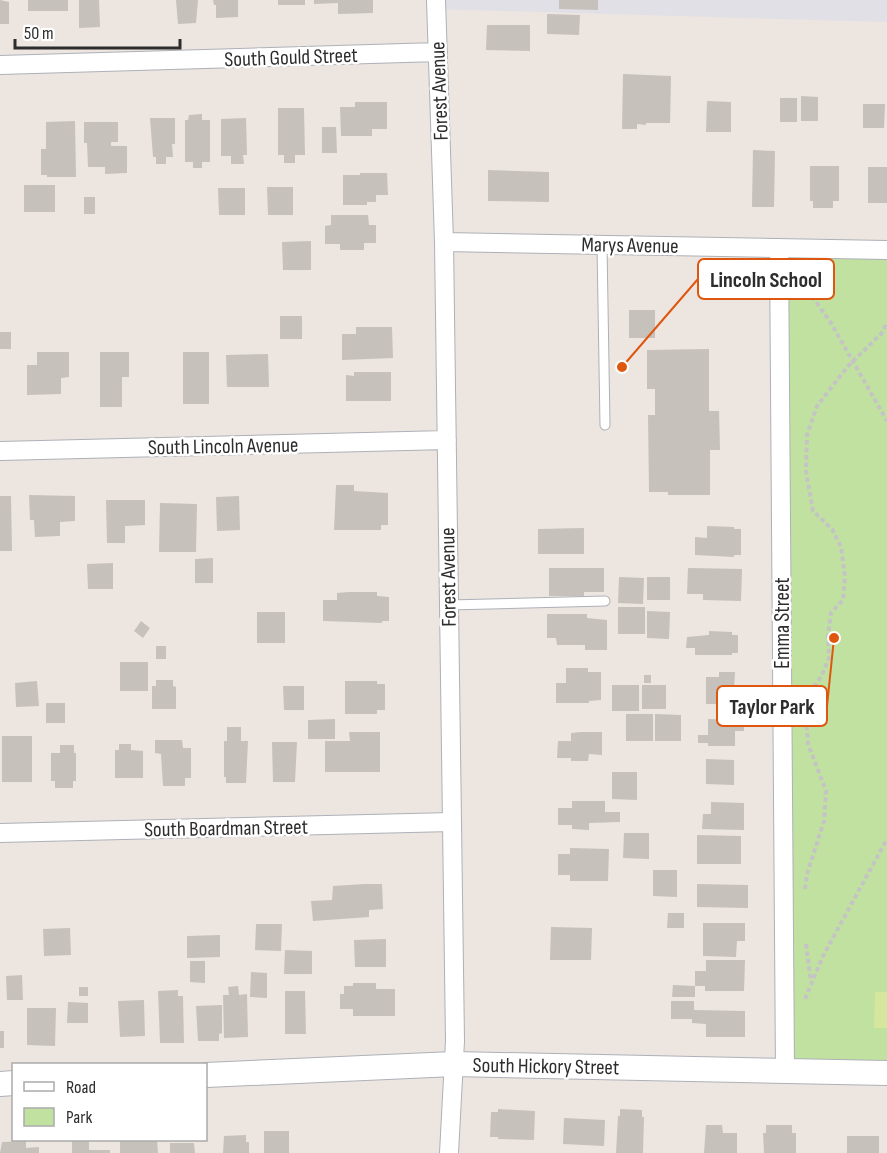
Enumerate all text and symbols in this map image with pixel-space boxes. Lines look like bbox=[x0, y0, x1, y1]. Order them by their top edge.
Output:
scale bar bbox=[15, 12, 180, 50]
text: 50 m bbox=[24, 23, 54, 44]
street label: Forest Avenue bbox=[425, 41, 454, 141]
street label: South Gould Street bbox=[224, 43, 358, 72]
street label: Marys Avenue bbox=[581, 232, 679, 259]
callout: Lincoln School bbox=[698, 259, 834, 299]
text: Lincoln School bbox=[710, 267, 822, 294]
street label: South Lincoln Avenue bbox=[148, 433, 298, 460]
street label: Forest Avenue bbox=[435, 527, 462, 627]
street label: Emma Street bbox=[770, 577, 795, 669]
callout: Taylor Park bbox=[717, 686, 827, 726]
text: Taylor Park bbox=[729, 694, 815, 721]
street label: South Boardman Street bbox=[144, 815, 308, 842]
street label: South Hickory Street bbox=[473, 1053, 619, 1080]
legend bbox=[12, 1063, 207, 1141]
text: Road bbox=[66, 1077, 96, 1098]
text: Park bbox=[66, 1107, 92, 1128]

